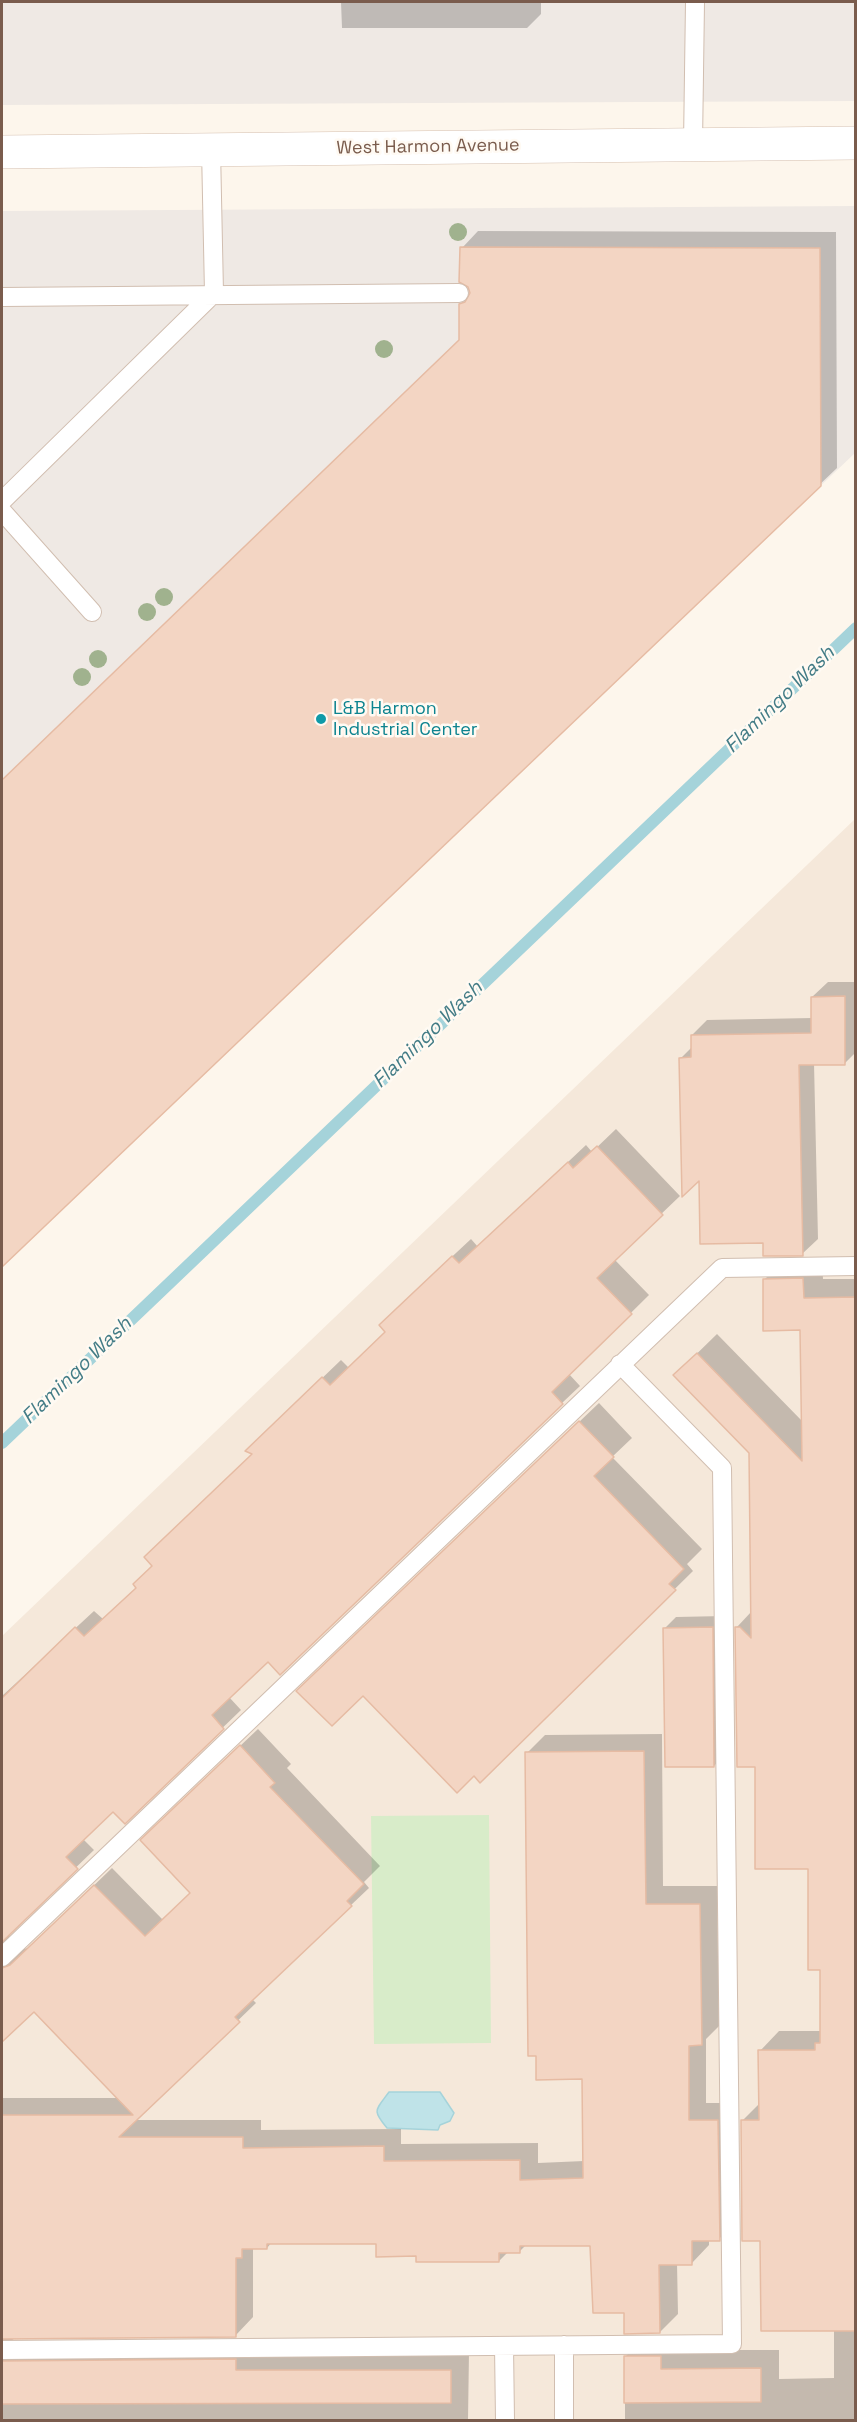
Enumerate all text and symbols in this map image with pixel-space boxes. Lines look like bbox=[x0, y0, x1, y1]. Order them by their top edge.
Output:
street label: West Harmon Avenue bbox=[336, 135, 520, 159]
water label: Flamingo Wash bbox=[720, 642, 840, 758]
place label: L&B Harmon Industrial Center bbox=[333, 698, 478, 740]
marker: L&B Harmon Industrial Center bbox=[314, 712, 328, 726]
water label: Flamingo Wash bbox=[368, 977, 488, 1093]
water label: Flamingo Wash bbox=[17, 1313, 137, 1429]

